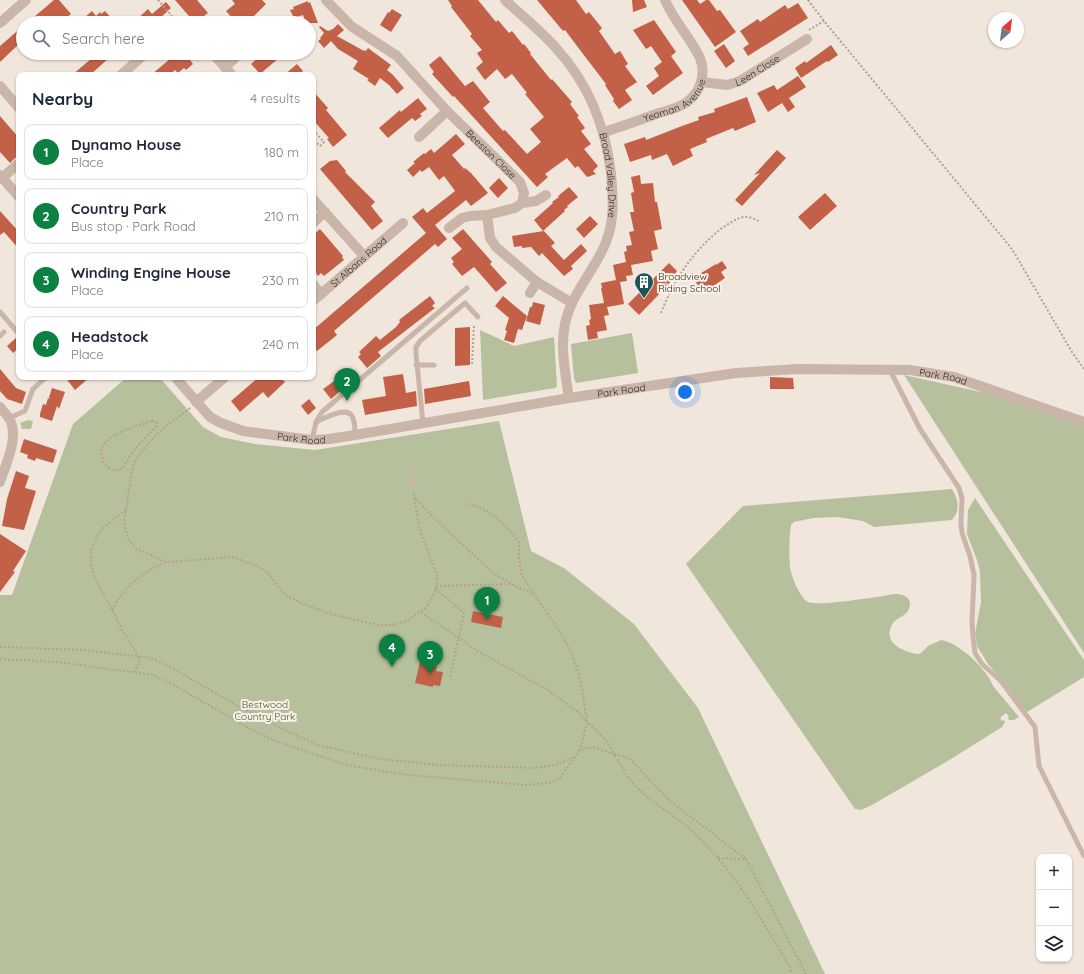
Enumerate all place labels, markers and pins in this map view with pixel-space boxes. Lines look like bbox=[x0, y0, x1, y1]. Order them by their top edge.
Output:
place label: Broadview Riding School bbox=[658, 270, 721, 295]
building icon: Broadview Riding School bbox=[633, 271, 655, 299]
pin: 2 bbox=[334, 368, 360, 401]
pin: 1 bbox=[474, 587, 500, 620]
pin: 4 bbox=[379, 634, 405, 667]
pin: 3 bbox=[417, 641, 443, 674]

